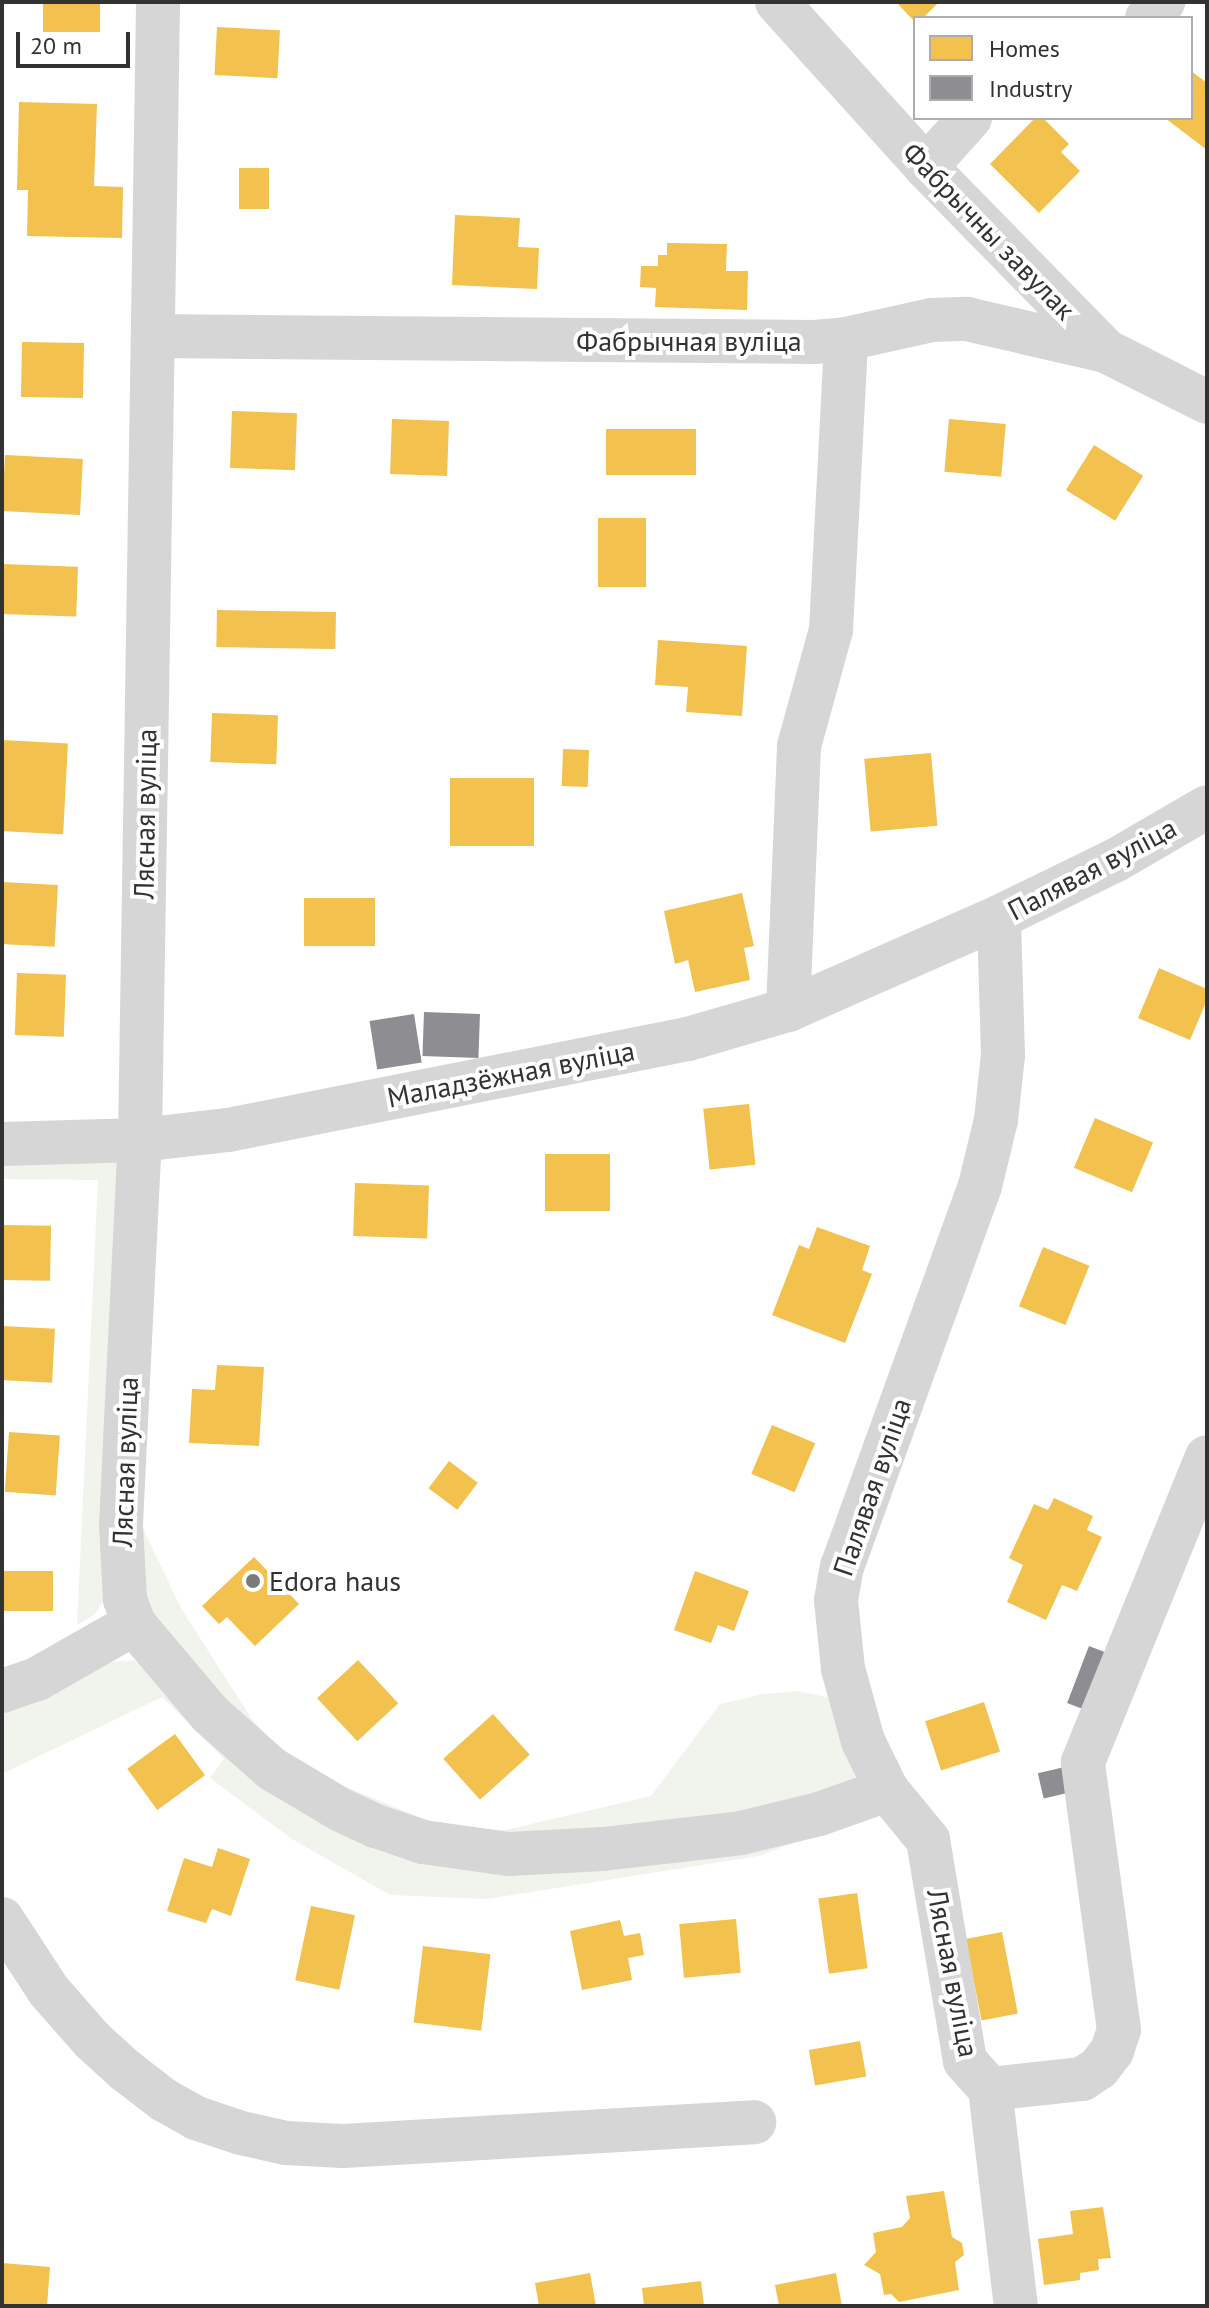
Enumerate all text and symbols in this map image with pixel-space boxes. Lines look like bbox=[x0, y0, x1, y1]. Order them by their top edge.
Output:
scale bar bbox=[20, 16, 134, 66]
legend bbox=[913, 16, 1193, 120]
text: 20 m bbox=[30, 30, 82, 61]
text: Homes bbox=[989, 33, 1060, 64]
text: Industry bbox=[989, 73, 1073, 104]
street label: Фабрычны завулак bbox=[896, 135, 1082, 327]
street label: Фабрычная вуліца bbox=[576, 324, 802, 358]
street label: Лясная вуліца bbox=[127, 728, 163, 900]
street label: Палявая вуліца bbox=[1002, 811, 1182, 927]
street label: Маладзёжная вуліца bbox=[384, 1034, 638, 1114]
street label: Лясная вуліца bbox=[105, 1376, 145, 1548]
street label: Палявая вуліца bbox=[826, 1394, 918, 1580]
place label: Edora haus bbox=[269, 1564, 401, 1598]
marker: Edora haus bbox=[244, 1572, 262, 1590]
street label: Лясная вуліца bbox=[920, 1886, 986, 2060]

